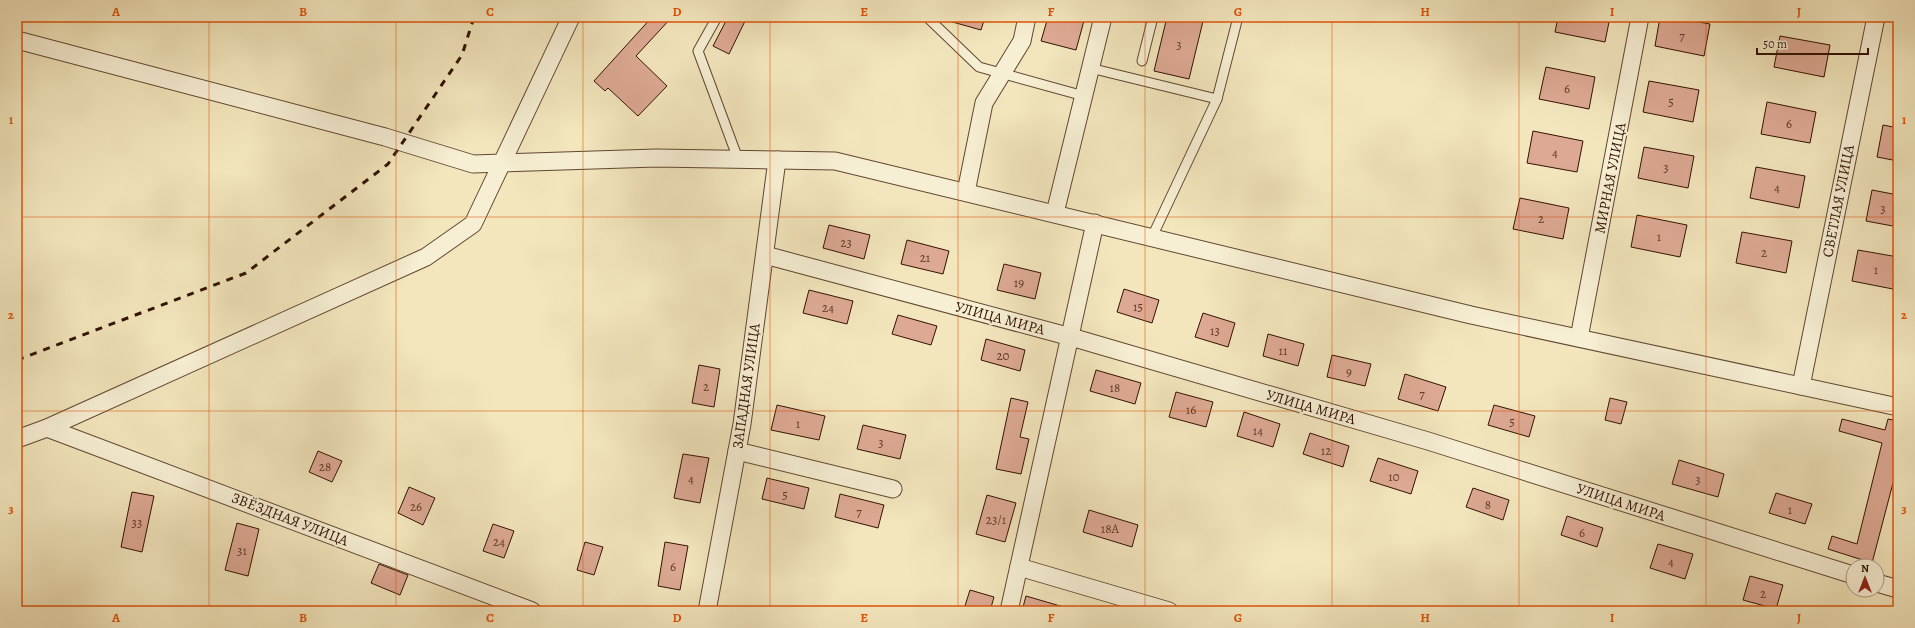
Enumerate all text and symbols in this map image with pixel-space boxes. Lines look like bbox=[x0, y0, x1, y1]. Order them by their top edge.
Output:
text: A bbox=[111, 3, 121, 20]
text: B bbox=[299, 3, 307, 20]
text: C bbox=[486, 3, 494, 20]
text: D bbox=[672, 3, 682, 20]
text: E bbox=[860, 3, 868, 20]
text: F bbox=[1048, 3, 1055, 20]
text: G bbox=[1234, 3, 1242, 20]
text: H bbox=[1420, 3, 1430, 20]
text: I bbox=[1610, 3, 1615, 20]
text: J bbox=[1797, 3, 1801, 20]
house number: 7 bbox=[1679, 27, 1685, 44]
scale bar bbox=[1757, 30, 1868, 56]
house number: 3 bbox=[1176, 36, 1182, 53]
text: 50 m bbox=[1763, 36, 1787, 52]
house number: 6 bbox=[1564, 80, 1570, 97]
house number: 5 bbox=[1668, 93, 1674, 110]
text: 1 bbox=[9, 111, 14, 128]
text: 1 bbox=[1902, 111, 1907, 128]
house number: 6 bbox=[1786, 115, 1792, 132]
street label: МИРНАЯ УЛИЦА bbox=[1589, 120, 1631, 235]
street label: СВЕТЛАЯ УЛИЦА bbox=[1817, 143, 1859, 259]
house number: 4 bbox=[1552, 144, 1558, 161]
house number: 3 bbox=[1663, 159, 1669, 176]
house number: 4 bbox=[1774, 179, 1780, 196]
house number: 3 bbox=[1880, 200, 1886, 217]
house number: 2 bbox=[1538, 210, 1544, 227]
house number: 1 bbox=[1657, 228, 1662, 245]
house number: 23 bbox=[840, 234, 852, 251]
house number: 2 bbox=[1761, 244, 1767, 261]
house number: 21 bbox=[920, 249, 931, 266]
house number: 1 bbox=[1874, 261, 1879, 278]
house number: 19 bbox=[1014, 274, 1024, 291]
street label: УЛИЦА МИРА bbox=[953, 296, 1047, 340]
house number: 15 bbox=[1133, 298, 1143, 315]
house number: 24 bbox=[822, 299, 834, 316]
text: 2 bbox=[8, 306, 15, 323]
text: 2 bbox=[1901, 306, 1908, 323]
street label: ЗАПАДНАЯ УЛИЦА bbox=[727, 322, 765, 450]
house number: 13 bbox=[1210, 322, 1220, 339]
house number: 11 bbox=[1279, 342, 1288, 359]
house number: 20 bbox=[996, 347, 1010, 364]
house number: 9 bbox=[1346, 363, 1352, 380]
house number: 2 bbox=[703, 378, 709, 395]
house number: 18 bbox=[1110, 379, 1120, 396]
street label: УЛИЦА МИРА bbox=[1264, 385, 1358, 429]
house number: 7 bbox=[1419, 385, 1425, 402]
house number: 16 bbox=[1186, 401, 1196, 418]
house number: 5 bbox=[1509, 413, 1515, 430]
house number: 1 bbox=[796, 415, 801, 432]
house number: 14 bbox=[1253, 422, 1263, 439]
house number: 3 bbox=[878, 434, 884, 451]
house number: 12 bbox=[1321, 442, 1331, 459]
house number: 28 bbox=[319, 458, 331, 475]
house number: 10 bbox=[1388, 468, 1400, 485]
house number: 4 bbox=[688, 470, 694, 487]
house number: 3 bbox=[1695, 471, 1701, 488]
street label: УЛИЦА МИРА bbox=[1574, 478, 1668, 526]
house number: 5 bbox=[782, 486, 788, 503]
street label: ЗВЁЗДНАЯ УЛИЦА bbox=[229, 487, 352, 551]
house number: 8 bbox=[1485, 496, 1491, 513]
house number: 26 bbox=[410, 498, 422, 515]
text: 3 bbox=[8, 500, 14, 517]
text: 3 bbox=[1901, 500, 1907, 517]
house number: 1 bbox=[1788, 501, 1793, 518]
house number: 7 bbox=[856, 503, 862, 520]
house number: 23/1 bbox=[986, 511, 1007, 528]
house number: 33 bbox=[132, 514, 142, 531]
house number: 18А bbox=[1101, 520, 1120, 537]
house number: 6 bbox=[1579, 524, 1585, 541]
house number: 24 bbox=[493, 533, 505, 550]
house number: 31 bbox=[237, 542, 247, 559]
house number: 4 bbox=[1668, 553, 1674, 570]
house number: 6 bbox=[670, 558, 676, 575]
north arrow bbox=[1845, 558, 1885, 598]
text: N bbox=[1861, 561, 1869, 576]
house number: 2 bbox=[1760, 585, 1766, 602]
text: A bbox=[111, 609, 121, 626]
text: B bbox=[299, 609, 307, 626]
text: C bbox=[486, 609, 494, 626]
text: D bbox=[672, 609, 682, 626]
text: E bbox=[860, 609, 868, 626]
text: F bbox=[1048, 609, 1055, 626]
text: G bbox=[1234, 609, 1242, 626]
text: H bbox=[1420, 609, 1430, 626]
text: I bbox=[1610, 609, 1615, 626]
text: J bbox=[1797, 609, 1801, 626]

